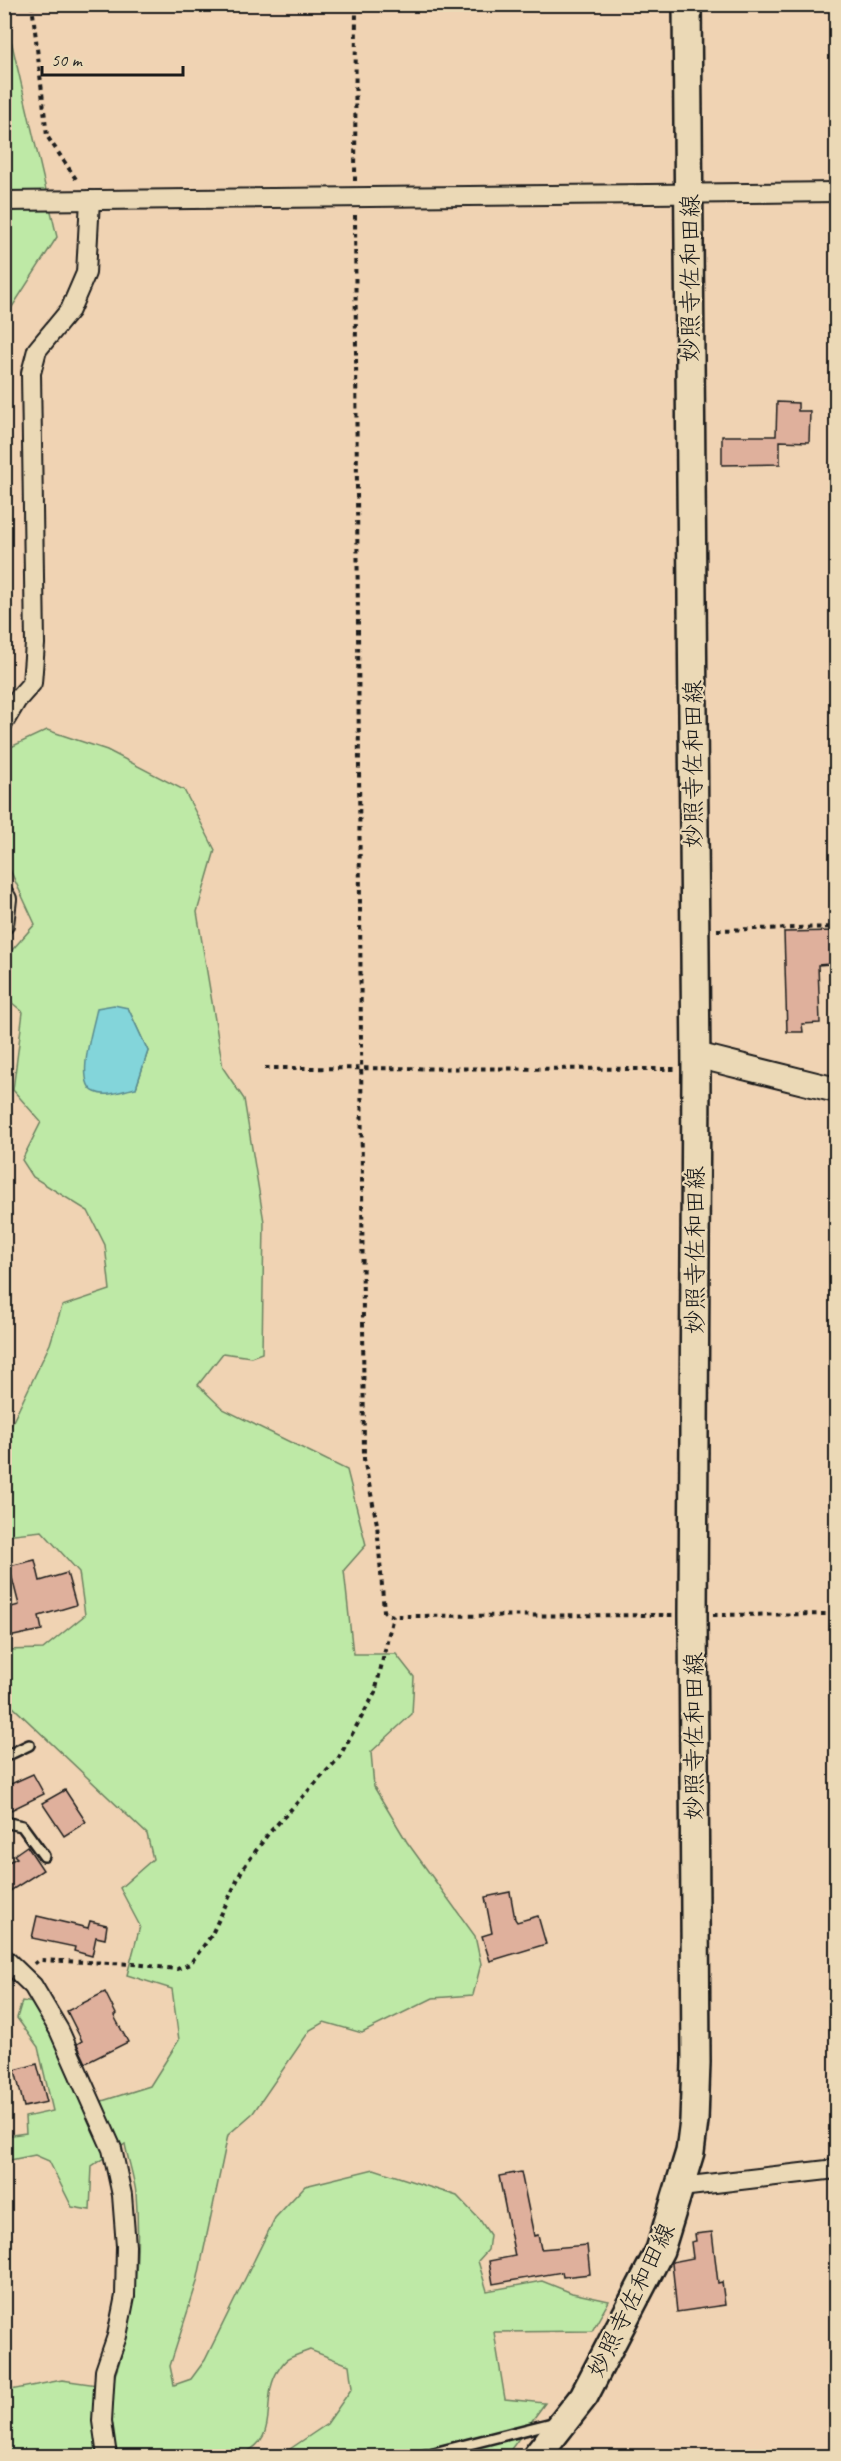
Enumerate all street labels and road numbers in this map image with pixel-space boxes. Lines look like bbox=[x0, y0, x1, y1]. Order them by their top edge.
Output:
street label: 妙照寺佐和田線 bbox=[675, 194, 705, 362]
street label: 妙照寺佐和田線 bbox=[678, 680, 708, 848]
street label: 妙照寺佐和田線 bbox=[680, 1166, 710, 1334]
street label: 妙照寺佐和田線 bbox=[679, 1652, 709, 1820]
street label: 妙照寺佐和田線 bbox=[581, 2218, 681, 2382]

